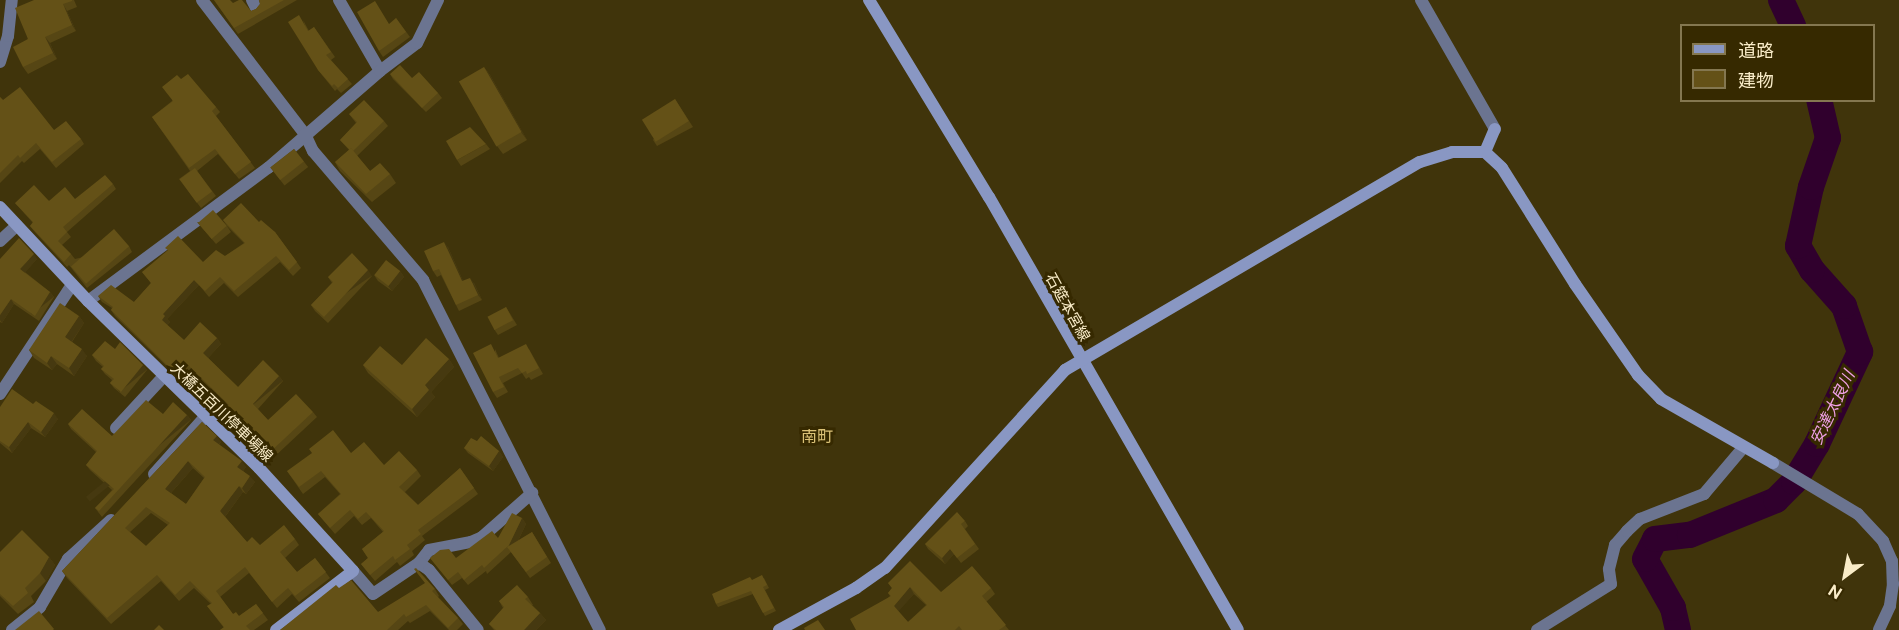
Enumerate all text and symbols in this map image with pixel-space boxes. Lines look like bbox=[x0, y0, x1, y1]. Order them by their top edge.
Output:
legend bbox=[1680, 24, 1875, 102]
text: 道路 bbox=[1738, 40, 1774, 61]
text: 建物 bbox=[1738, 70, 1774, 91]
street label: 石筵本宮線 bbox=[1042, 270, 1094, 344]
street label: 大橋五百川停車場線 bbox=[167, 359, 277, 465]
water label: 安達太良川 bbox=[1807, 368, 1859, 448]
district label: 南町 bbox=[801, 427, 833, 447]
north arrow bbox=[1815, 546, 1875, 606]
text: N bbox=[1825, 580, 1846, 603]

